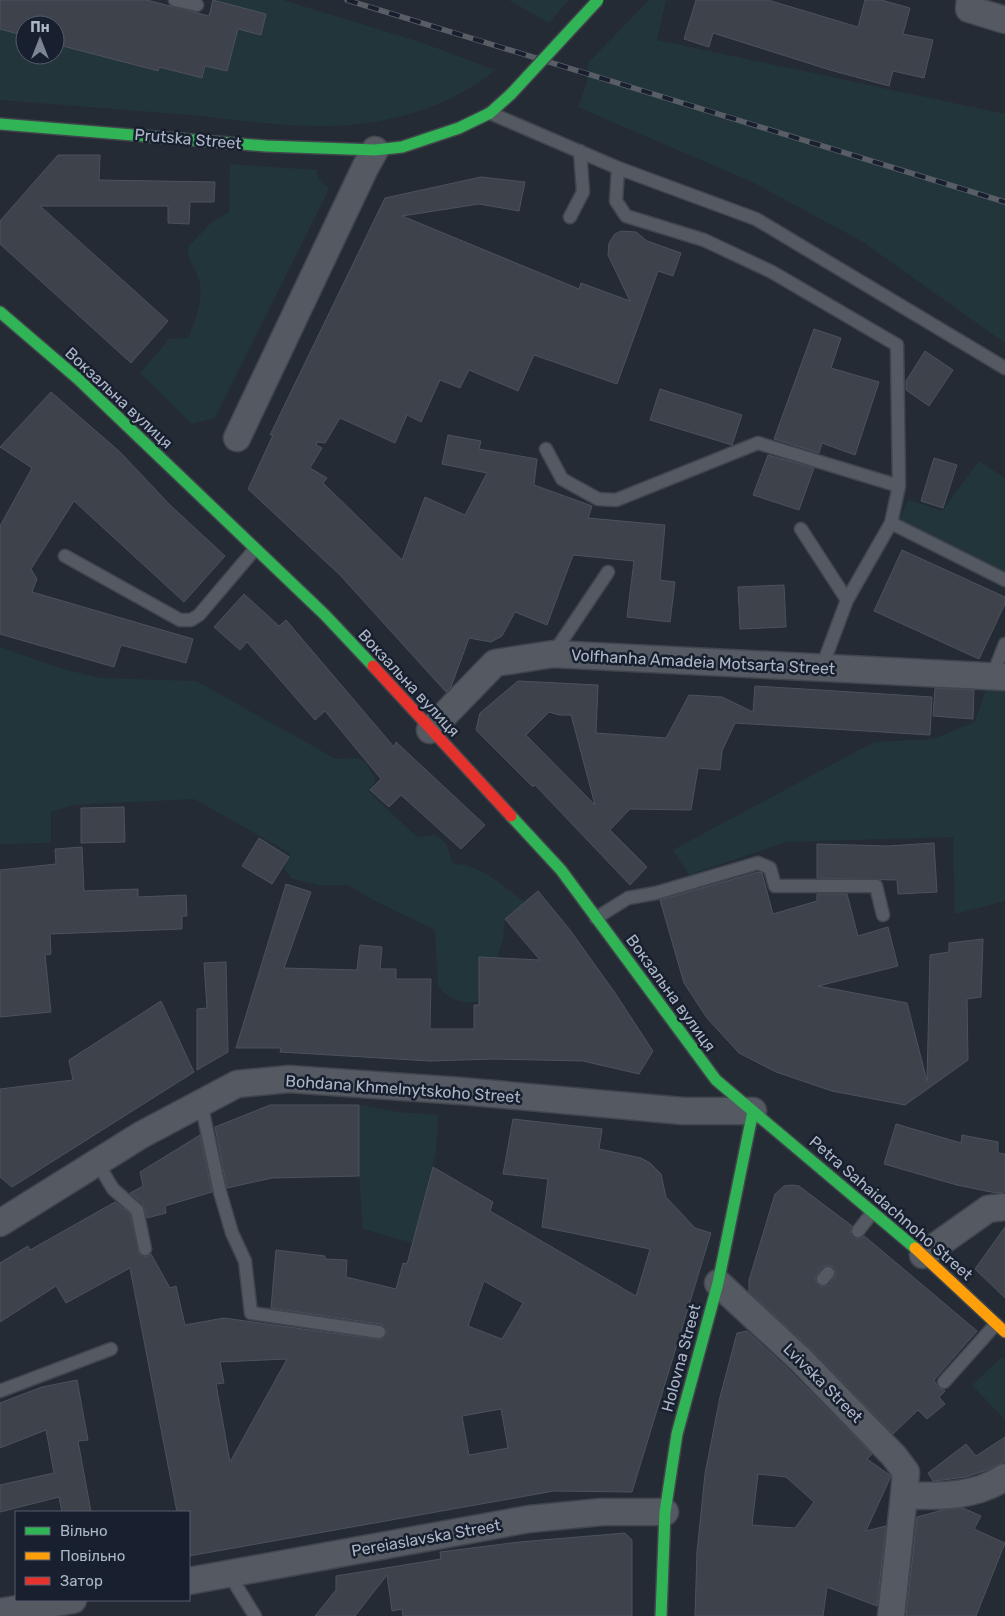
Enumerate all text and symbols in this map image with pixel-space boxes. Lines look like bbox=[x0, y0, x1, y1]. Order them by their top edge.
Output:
north arrow bbox=[15, 15, 65, 65]
text: Пн bbox=[30, 19, 50, 36]
street label: Prutska Street bbox=[134, 125, 242, 153]
street label: Вокзальна вулиця bbox=[61, 343, 177, 453]
street label: Вокзальна вулиця bbox=[354, 625, 464, 741]
street label: Volfhanha Amadeia Motsarta Street bbox=[570, 646, 836, 678]
street label: Вокзальна вулиця bbox=[622, 931, 720, 1055]
street label: Bohdana Khmelnytskoho Street bbox=[285, 1071, 521, 1107]
street label: Petra Sahaidachnoho Street bbox=[805, 1132, 977, 1284]
street label: Holovna Street bbox=[657, 1302, 705, 1414]
street label: Lvivska Street bbox=[779, 1339, 867, 1427]
legend bbox=[15, 1511, 190, 1601]
street label: Pereiaslavska Street bbox=[350, 1516, 502, 1560]
text: Вільно bbox=[60, 1522, 108, 1540]
text: Повільно bbox=[60, 1547, 125, 1565]
text: Затор bbox=[60, 1572, 103, 1590]

